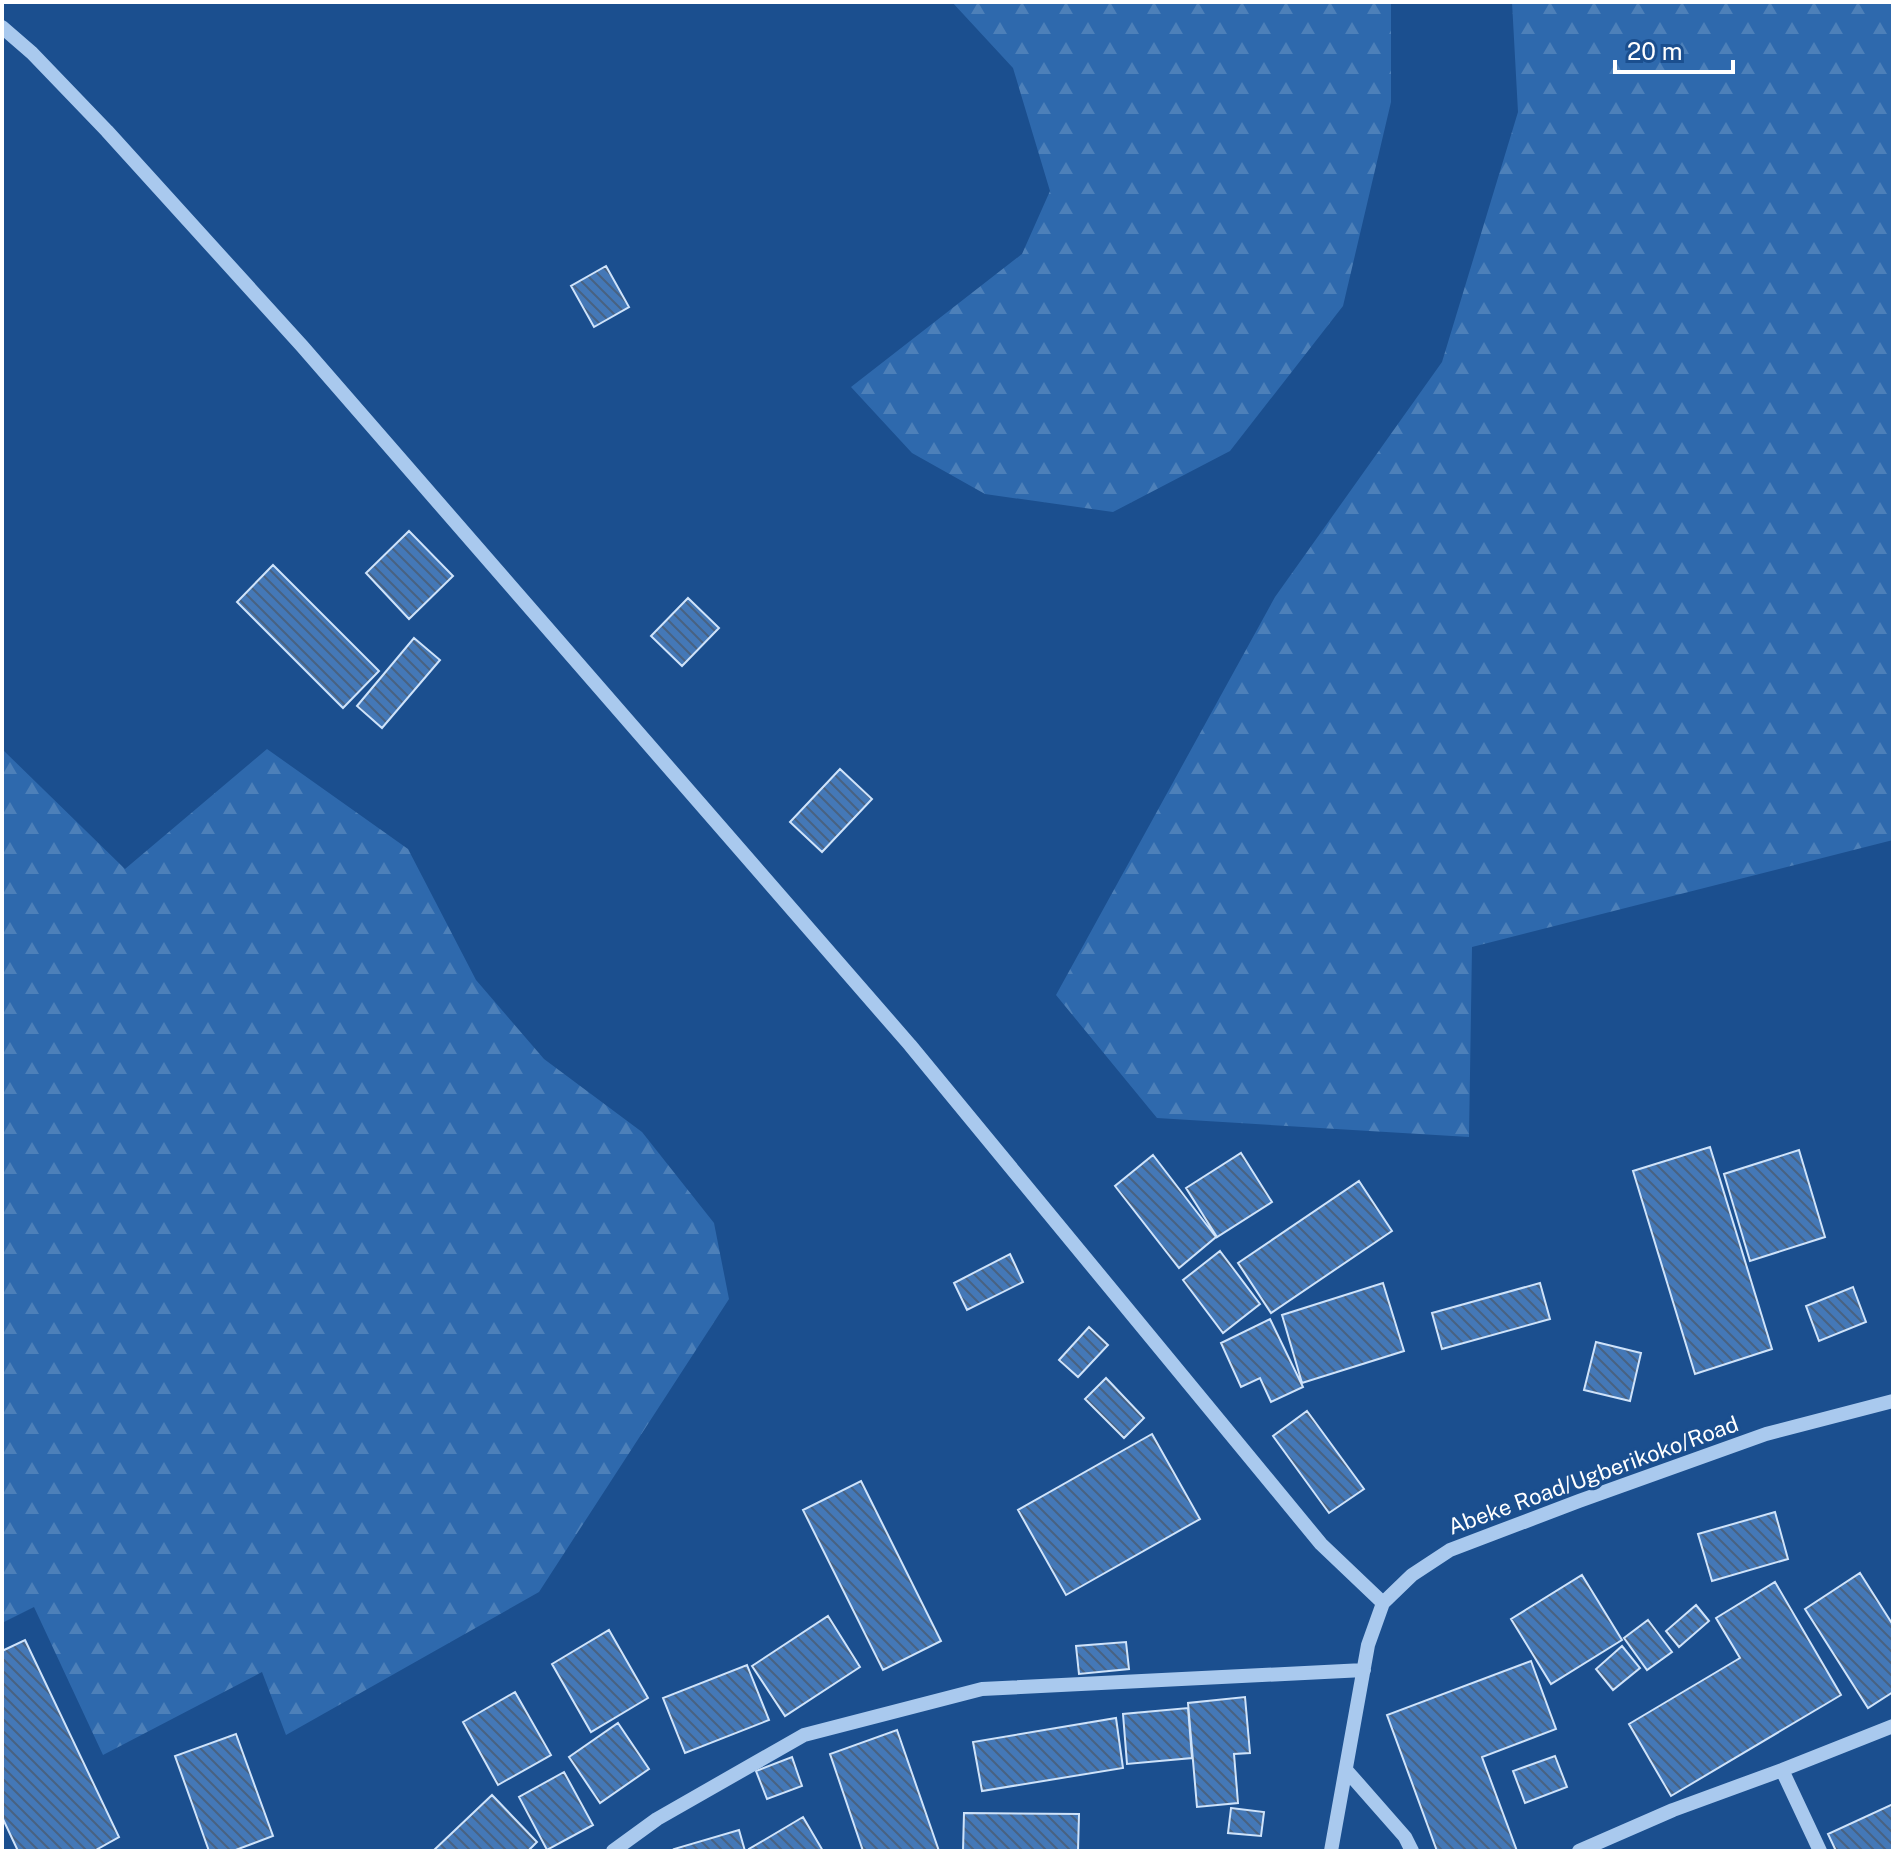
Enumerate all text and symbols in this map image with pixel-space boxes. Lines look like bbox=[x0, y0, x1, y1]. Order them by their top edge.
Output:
scale bar bbox=[1615, 24, 1733, 74]
text: 20 m bbox=[1627, 37, 1683, 65]
street label: Abeke Road/Ugberikoko/Road bbox=[1444, 1410, 1742, 1540]

